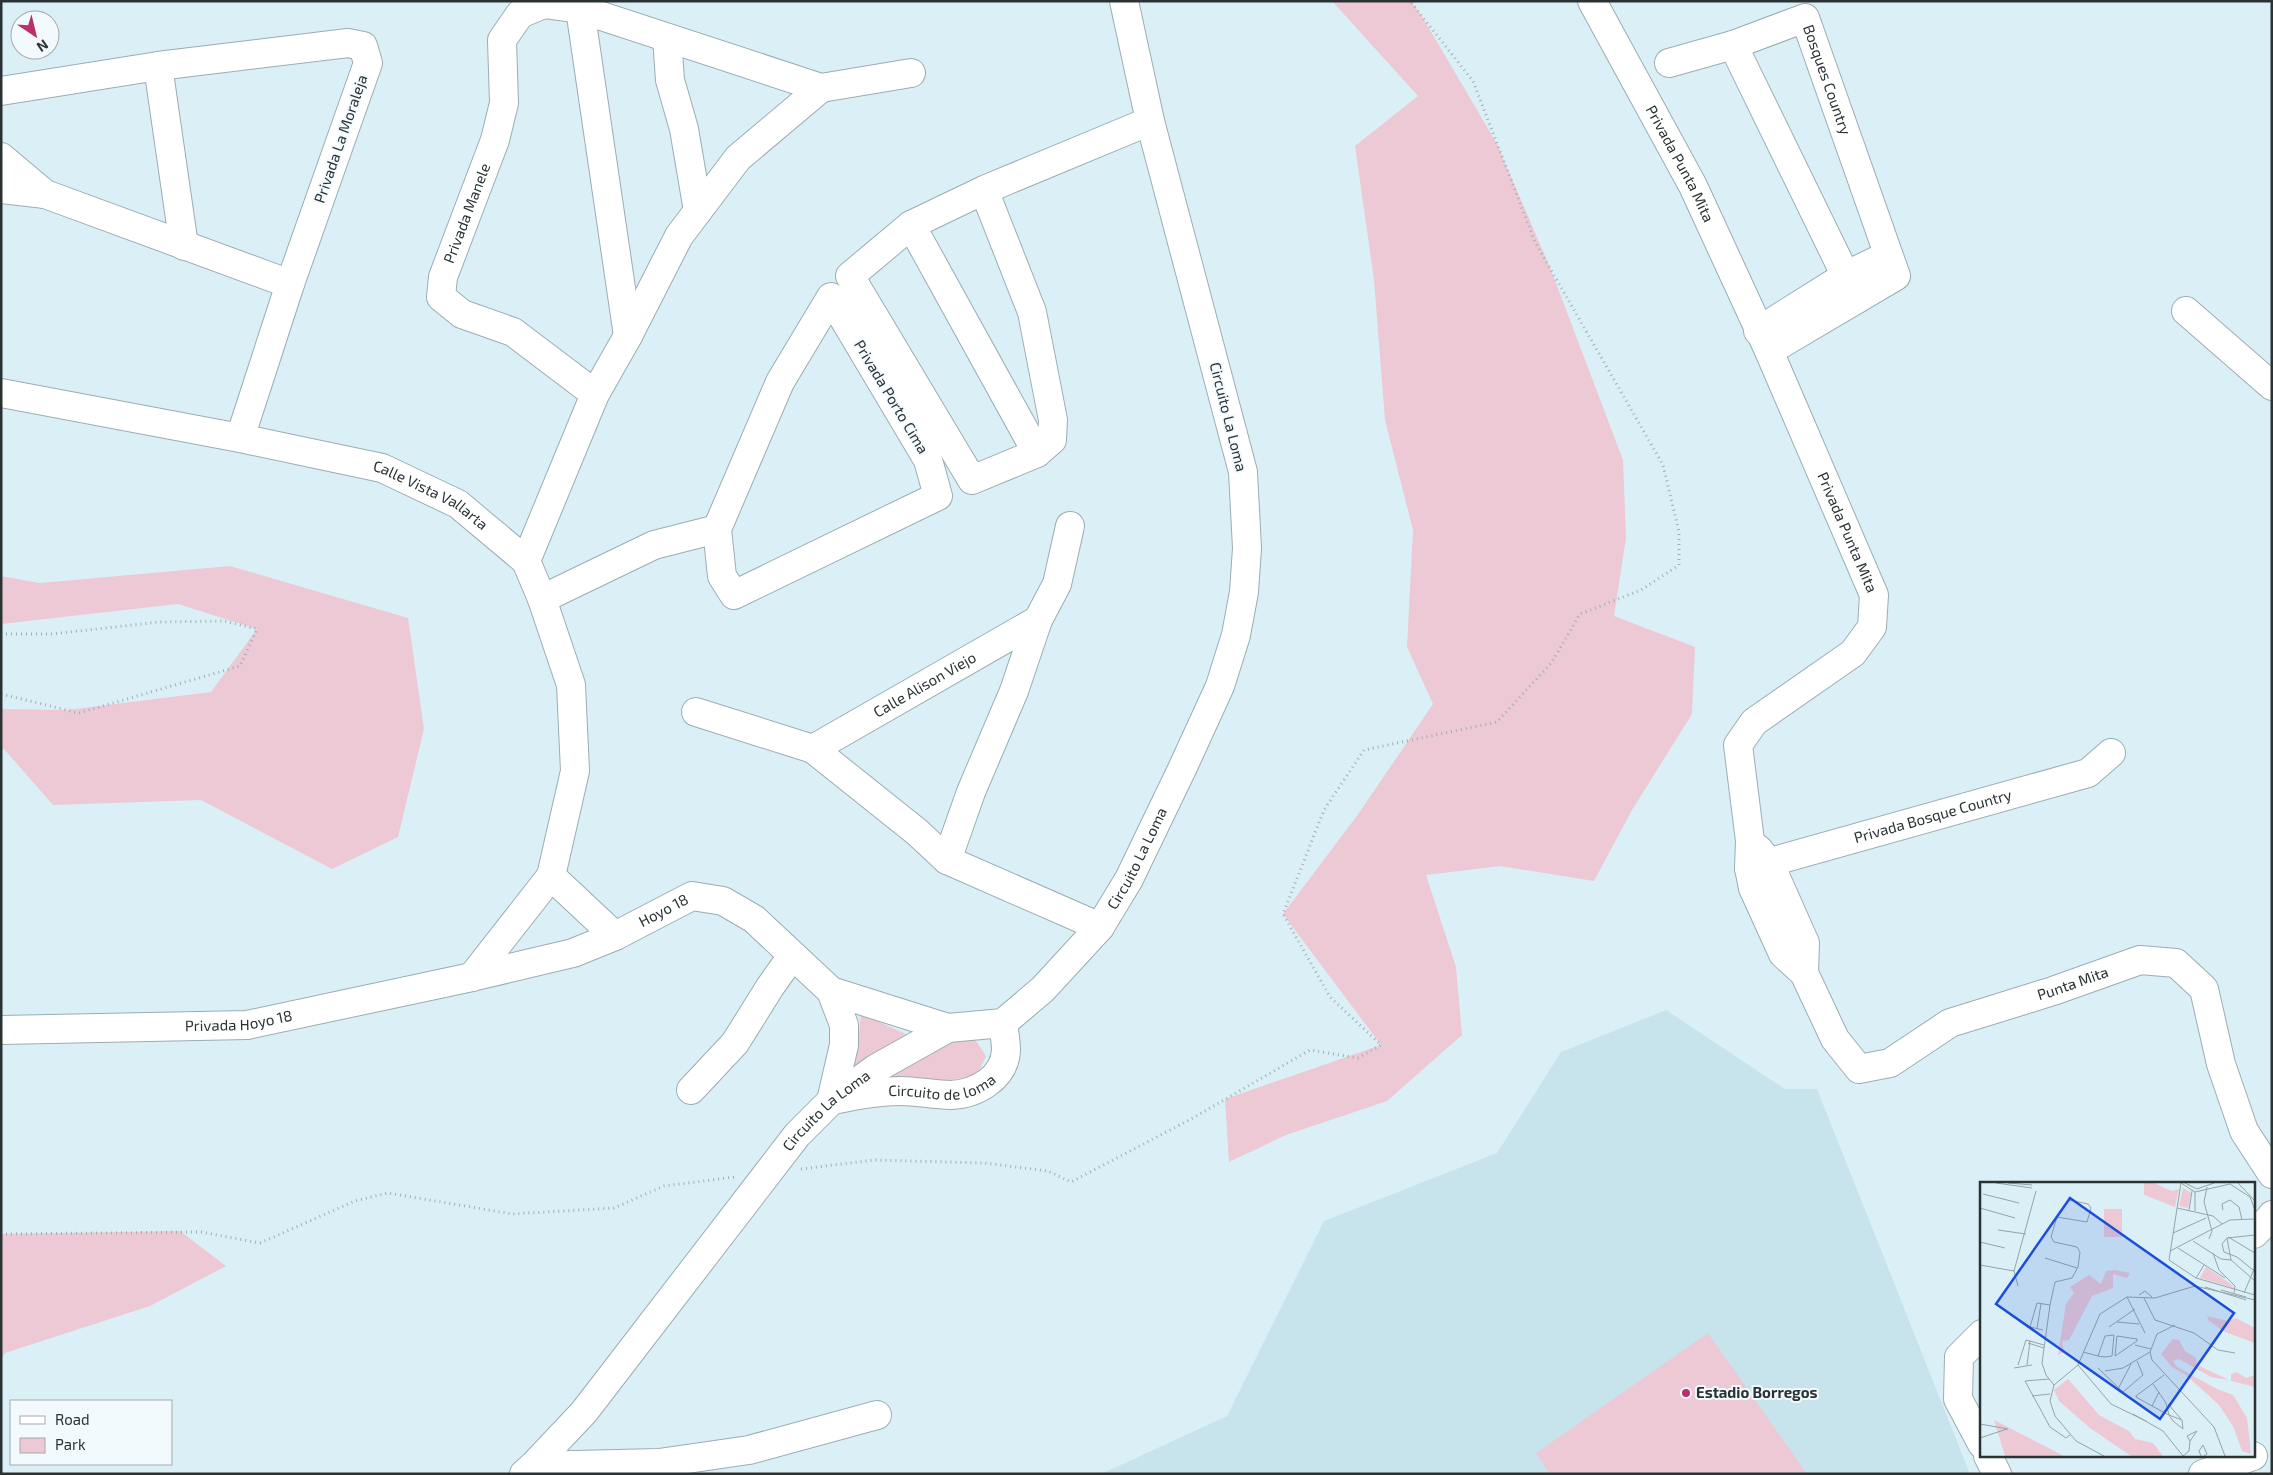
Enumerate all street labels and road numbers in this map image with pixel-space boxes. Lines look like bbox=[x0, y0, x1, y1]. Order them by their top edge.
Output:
street label: Bosques Country bbox=[1800, 22, 1856, 137]
street label: Privada La Moraleja bbox=[310, 72, 371, 206]
street label: Privada Punta Mita bbox=[1643, 102, 1718, 225]
street label: Privada Manele bbox=[439, 160, 493, 266]
street label: Privada Porto Cima bbox=[851, 336, 933, 457]
street label: Circuito La Loma bbox=[1207, 360, 1251, 473]
street label: Calle Vista Vallarta bbox=[372, 456, 492, 533]
street label: Privada Punta Mita bbox=[1814, 469, 1882, 595]
street label: Calle Alison Viejo bbox=[870, 647, 979, 720]
street label: Privada Bosque Country bbox=[1852, 785, 2014, 846]
street label: Circuito La Loma bbox=[1103, 804, 1170, 912]
street label: Hoyo 18 bbox=[635, 890, 691, 930]
street label: Punta Mita bbox=[2035, 962, 2111, 1003]
street label: Privada Hoyo 18 bbox=[185, 1006, 294, 1034]
street label: Circuito La Loma bbox=[778, 1066, 873, 1154]
street label: Circuito de loma bbox=[888, 1070, 999, 1103]

